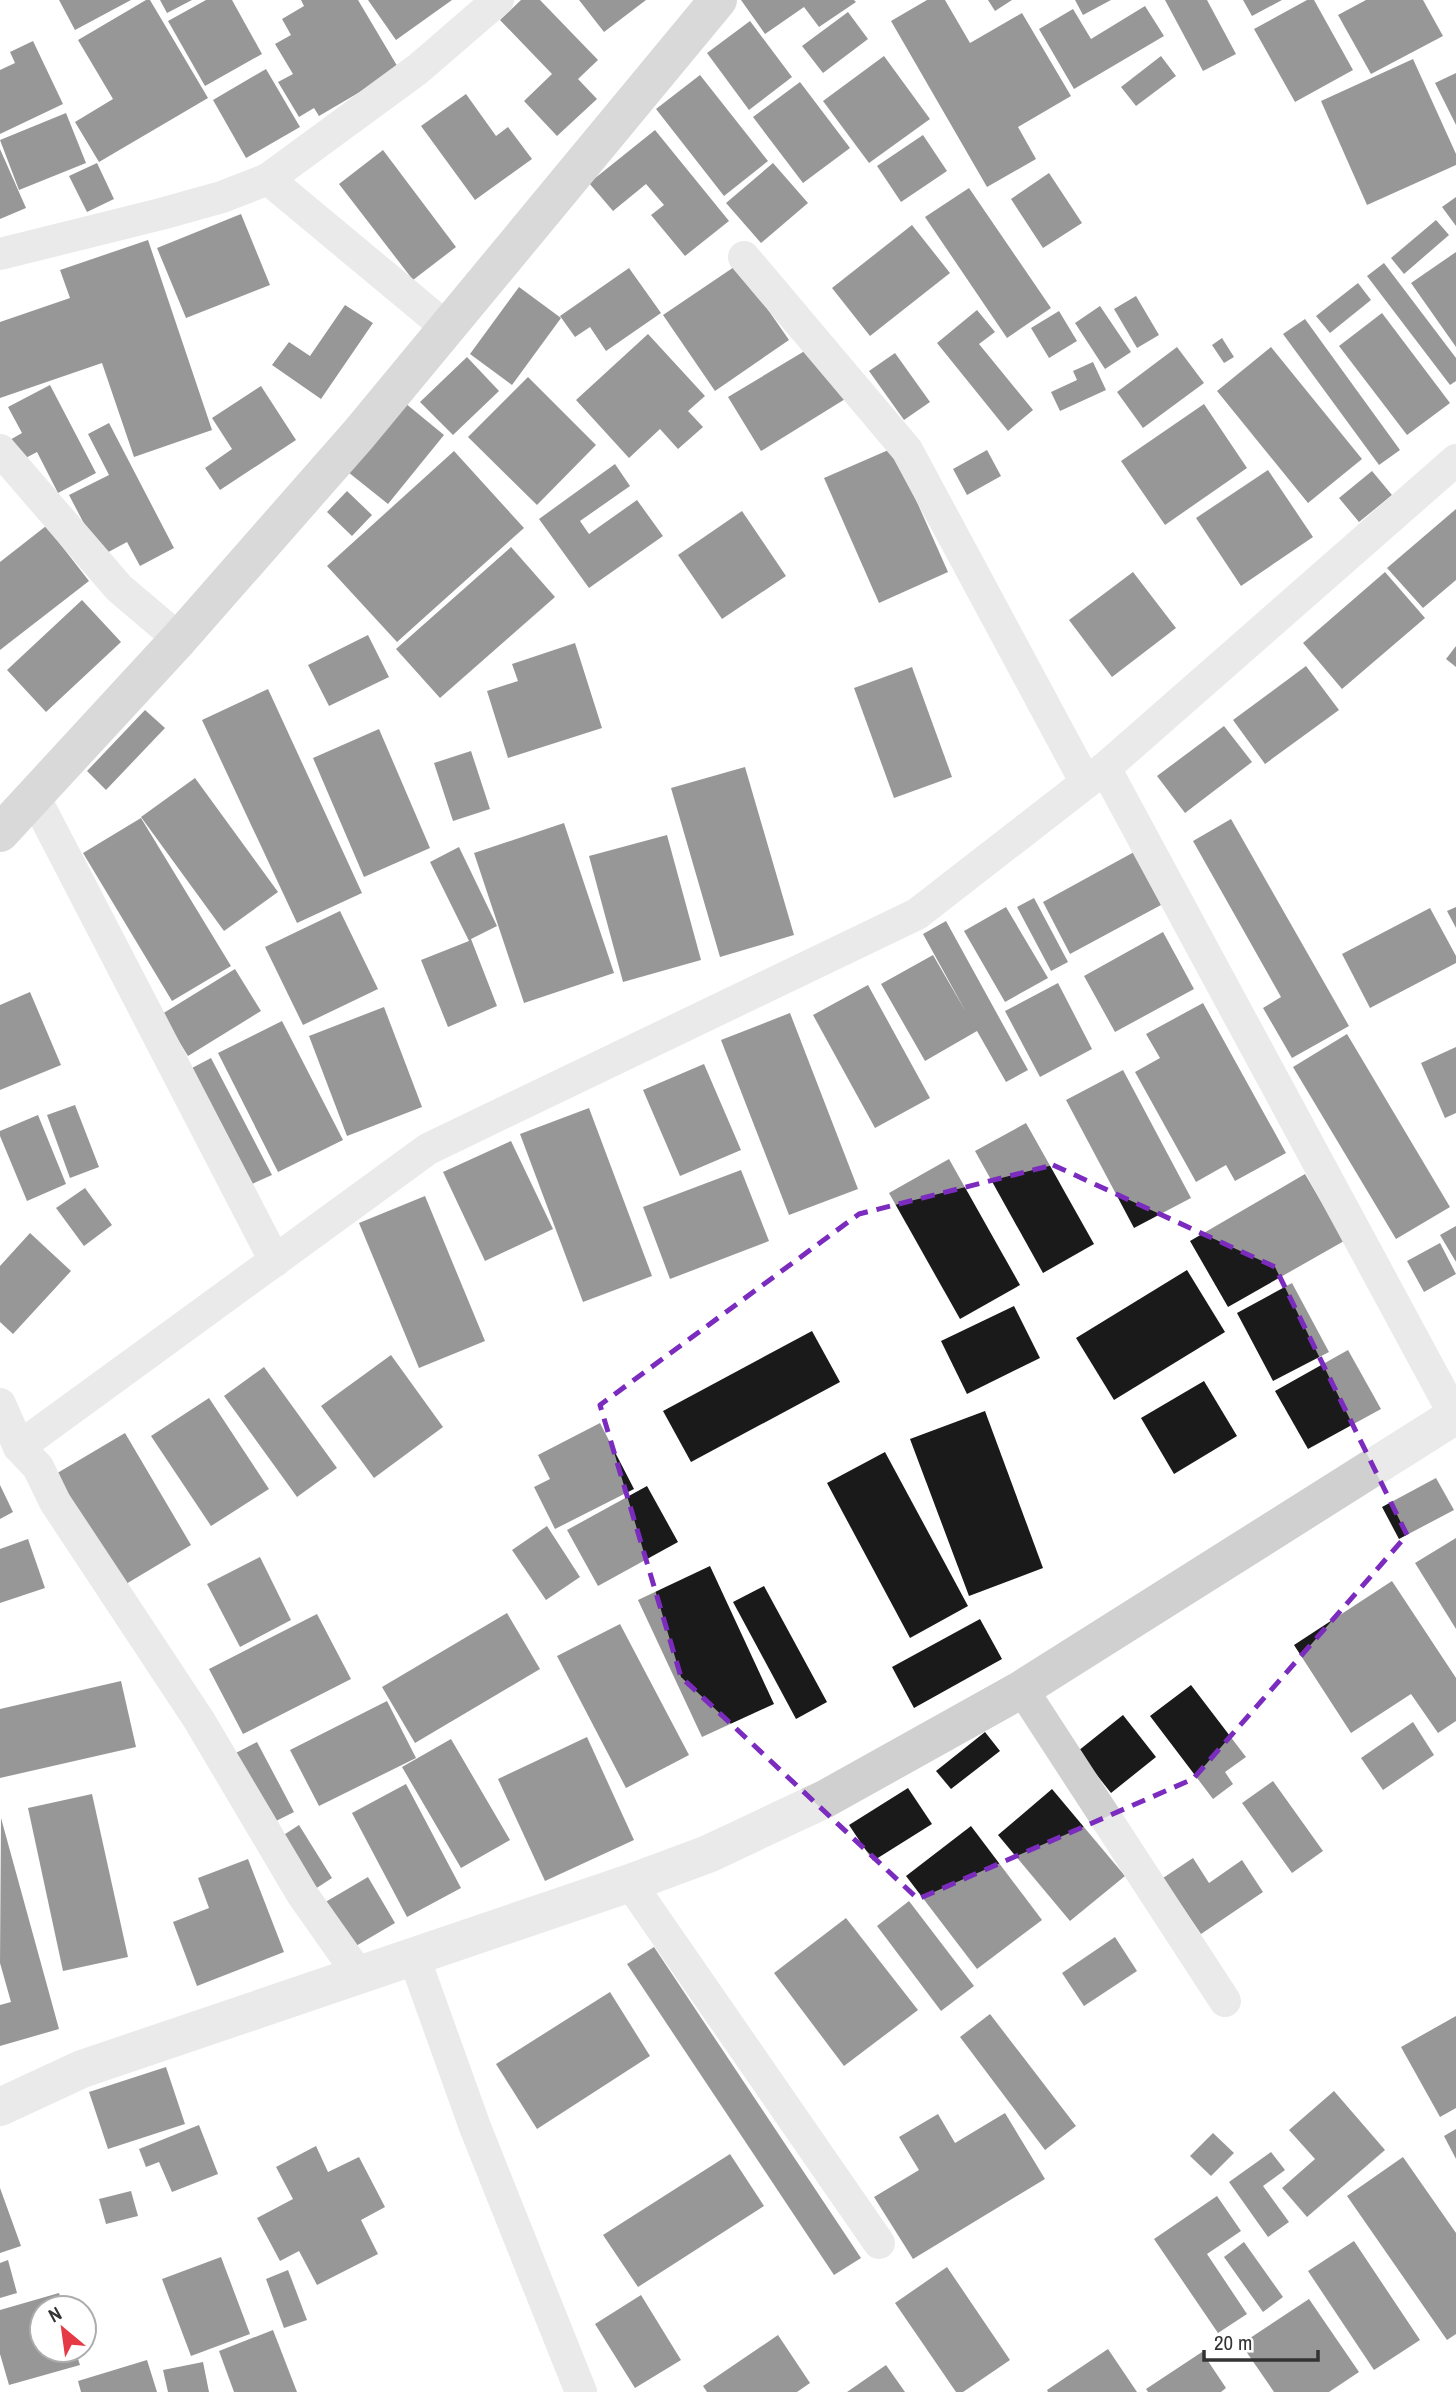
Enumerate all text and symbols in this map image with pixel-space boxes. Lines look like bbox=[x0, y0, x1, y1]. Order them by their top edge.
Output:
north arrow bbox=[28, 2294, 98, 2364]
text: N bbox=[44, 2300, 66, 2328]
scale bar bbox=[1204, 2318, 1318, 2362]
text: 20 m bbox=[1214, 2328, 1252, 2357]

